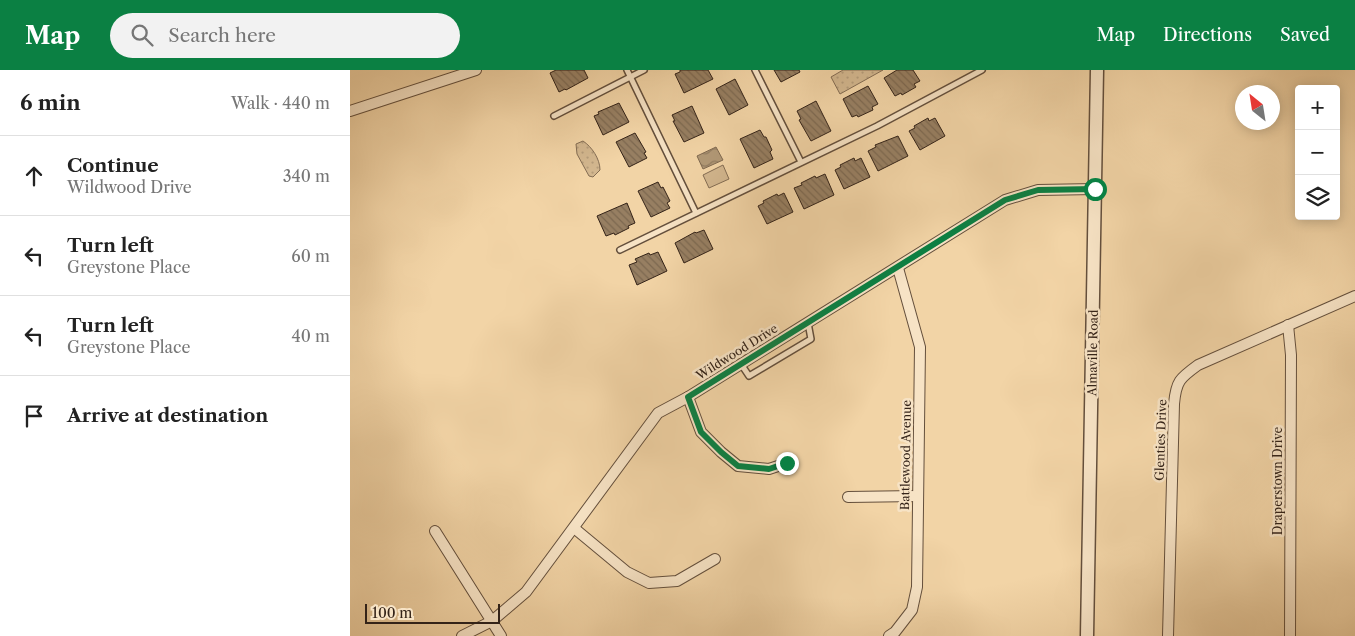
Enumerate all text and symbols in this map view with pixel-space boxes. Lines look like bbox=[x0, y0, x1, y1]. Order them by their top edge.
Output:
search box bbox=[110, 13, 460, 58]
text: Map bbox=[25, 21, 80, 50]
icon: search bbox=[128, 21, 156, 49]
text: Search here bbox=[168, 24, 276, 47]
text: Map bbox=[1096, 24, 1135, 46]
text: Directions bbox=[1163, 24, 1252, 46]
text: Saved bbox=[1280, 24, 1330, 46]
north arrow bbox=[1235, 85, 1280, 130]
map controls bbox=[1295, 85, 1340, 220]
button: + bbox=[1295, 85, 1340, 130]
text: 6 min bbox=[20, 90, 81, 115]
text: Walk · 440 m bbox=[231, 93, 330, 113]
button: − bbox=[1295, 130, 1340, 175]
text: Continue bbox=[67, 154, 159, 177]
icon: ahead bbox=[20, 162, 48, 190]
text: 340 m bbox=[283, 166, 330, 186]
button: layers bbox=[1295, 175, 1340, 220]
text: Wildwood Drive bbox=[67, 177, 192, 197]
route start bbox=[1084, 178, 1107, 201]
text: Turn left bbox=[67, 234, 154, 257]
icon: left bbox=[20, 242, 48, 270]
text: 60 m bbox=[291, 246, 330, 266]
text: Greystone Place bbox=[67, 257, 190, 277]
street label: Almaville Road bbox=[1084, 309, 1101, 397]
text: Turn left bbox=[67, 314, 154, 337]
street label: Wildwood Drive bbox=[692, 320, 781, 383]
icon: left bbox=[20, 322, 48, 350]
text: 40 m bbox=[291, 326, 330, 346]
text: Greystone Place bbox=[67, 337, 190, 357]
street label: Battlewood Avenue bbox=[897, 399, 914, 510]
street label: Glenties Drive bbox=[1152, 399, 1169, 481]
icon: arrive bbox=[20, 402, 48, 430]
text: Arrive at destination bbox=[67, 404, 268, 427]
street label: Draperstown Drive bbox=[1270, 426, 1285, 535]
route end bbox=[776, 452, 799, 475]
scale bar bbox=[365, 601, 500, 624]
text: 100 m bbox=[372, 604, 412, 622]

